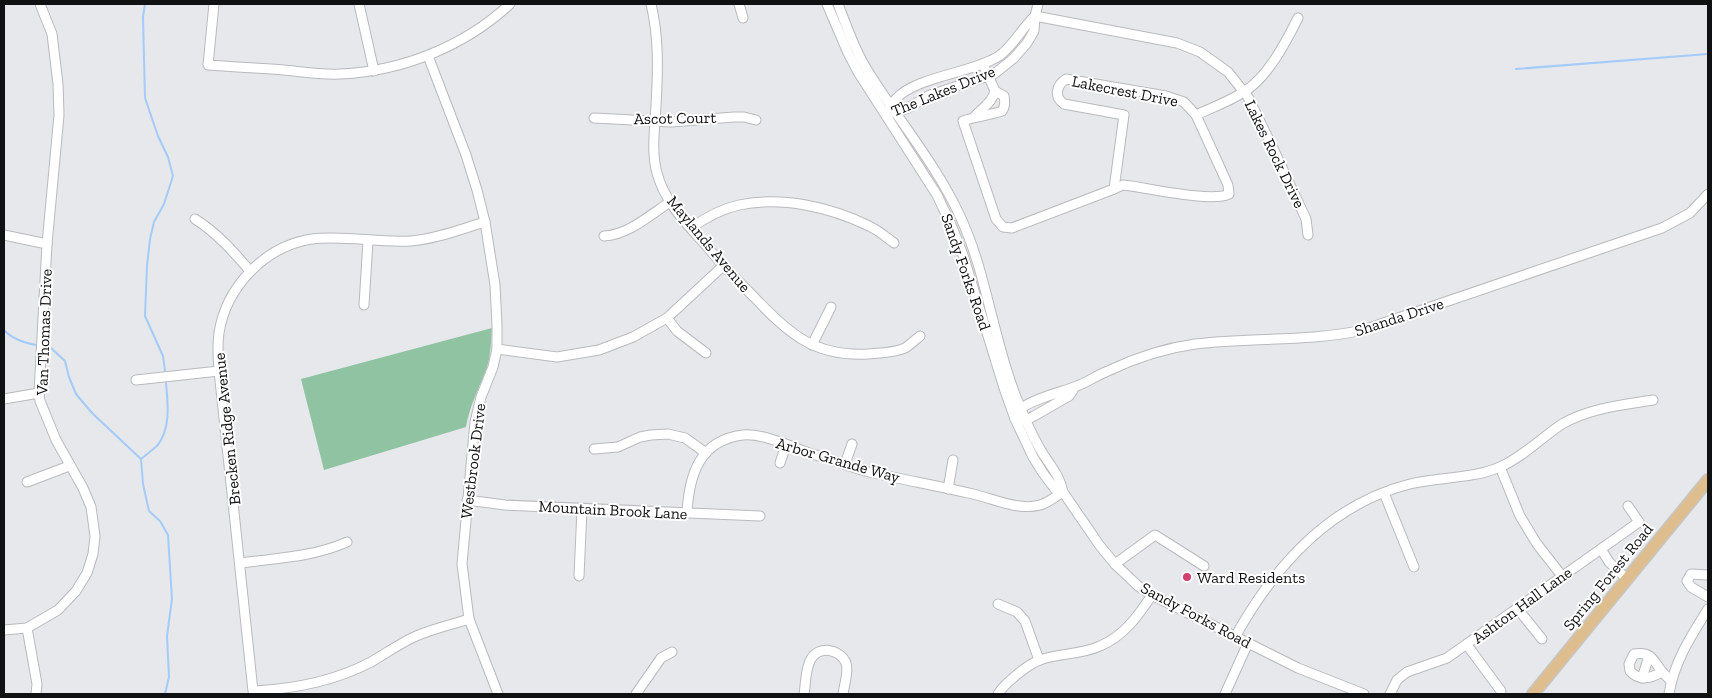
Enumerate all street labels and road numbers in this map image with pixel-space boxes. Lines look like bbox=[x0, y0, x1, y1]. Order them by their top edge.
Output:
street label: The Lakes Drive bbox=[888, 62, 998, 120]
street label: Lakecrest Drive bbox=[1070, 71, 1180, 111]
street label: Lakes Rock Drive bbox=[1241, 97, 1309, 211]
street label: Ascot Court bbox=[633, 108, 717, 128]
street label: Maylands Avenue bbox=[663, 192, 755, 296]
street label: Sandy Forks Road bbox=[937, 211, 995, 333]
street label: Van Thomas Drive bbox=[32, 268, 56, 397]
street label: Shanda Drive bbox=[1352, 294, 1446, 340]
street label: Brecken Ridge Avenue bbox=[210, 352, 244, 506]
street label: Westbrook Drive bbox=[457, 402, 489, 520]
street label: Arbor Grande Way bbox=[774, 433, 903, 487]
street label: Mountain Brook Lane bbox=[538, 497, 688, 523]
street label: Spring Forest Road bbox=[1559, 520, 1657, 634]
street label: Ashton Hall Lane bbox=[1469, 563, 1575, 647]
street label: Sandy Forks Road bbox=[1138, 578, 1255, 652]

